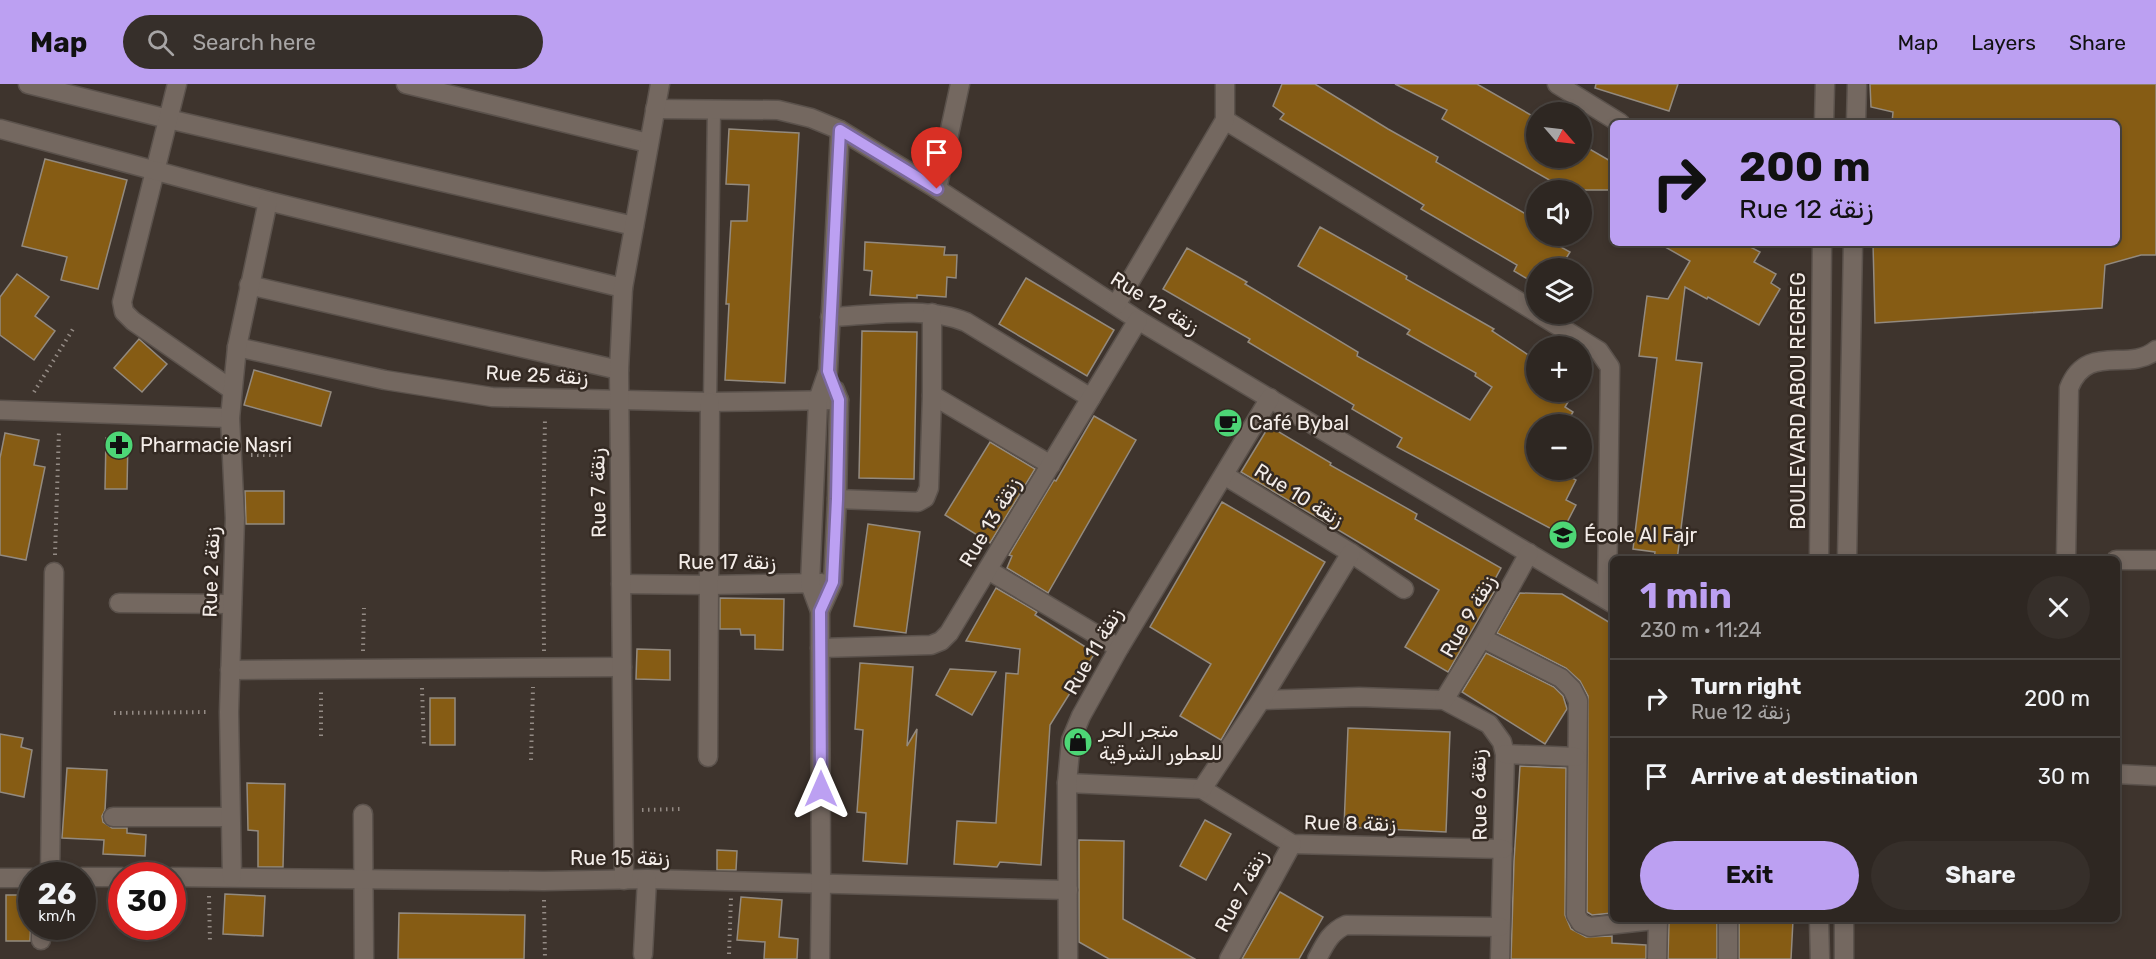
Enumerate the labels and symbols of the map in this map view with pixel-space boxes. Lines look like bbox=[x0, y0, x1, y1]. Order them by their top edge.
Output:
north arrow bbox=[1526, 102, 1592, 168]
pin bbox=[911, 127, 962, 189]
street label: Rue 12 زنقة bbox=[1106, 266, 1204, 340]
street label: BOULEVARD ABOU REGREG bbox=[1786, 272, 1810, 530]
street label: Rue 25 زنقة bbox=[485, 360, 589, 390]
cafe icon: Café Bybal bbox=[1212, 407, 1244, 439]
place label: Café Bybal bbox=[1249, 411, 1349, 435]
pharmacy icon: Pharmacie Nasri bbox=[103, 429, 135, 461]
place label: Pharmacie Nasri bbox=[140, 433, 292, 457]
street label: Rue 7 زنقة bbox=[585, 448, 611, 538]
street label: Rue 10 زنقة bbox=[1250, 458, 1348, 532]
street label: Rue 13 زنقة bbox=[954, 473, 1026, 571]
school or university icon: École Al Fajr bbox=[1547, 519, 1579, 551]
place label: École Al Fajr bbox=[1584, 523, 1698, 547]
street label: Rue 2 زنقة bbox=[197, 526, 225, 618]
street label: Rue 17 زنقة bbox=[678, 550, 776, 574]
street label: Rue 9 زنقة bbox=[1435, 571, 1501, 661]
street label: Rue 11 زنقة bbox=[1058, 603, 1128, 699]
place label: متجر الحر للعطور الشرقية bbox=[1098, 718, 1223, 765]
shop icon: متجر الحر للعطور الشرقية bbox=[1062, 726, 1094, 758]
street label: Rue 6 زنقة bbox=[1466, 749, 1492, 841]
position arrow bbox=[789, 757, 853, 821]
street label: Rue 8 زنقة bbox=[1304, 810, 1396, 836]
street label: Rue 15 زنقة bbox=[570, 846, 670, 870]
street label: Rue 7 زنقة bbox=[1209, 846, 1273, 936]
speed limit sign: 30 bbox=[108, 862, 186, 940]

